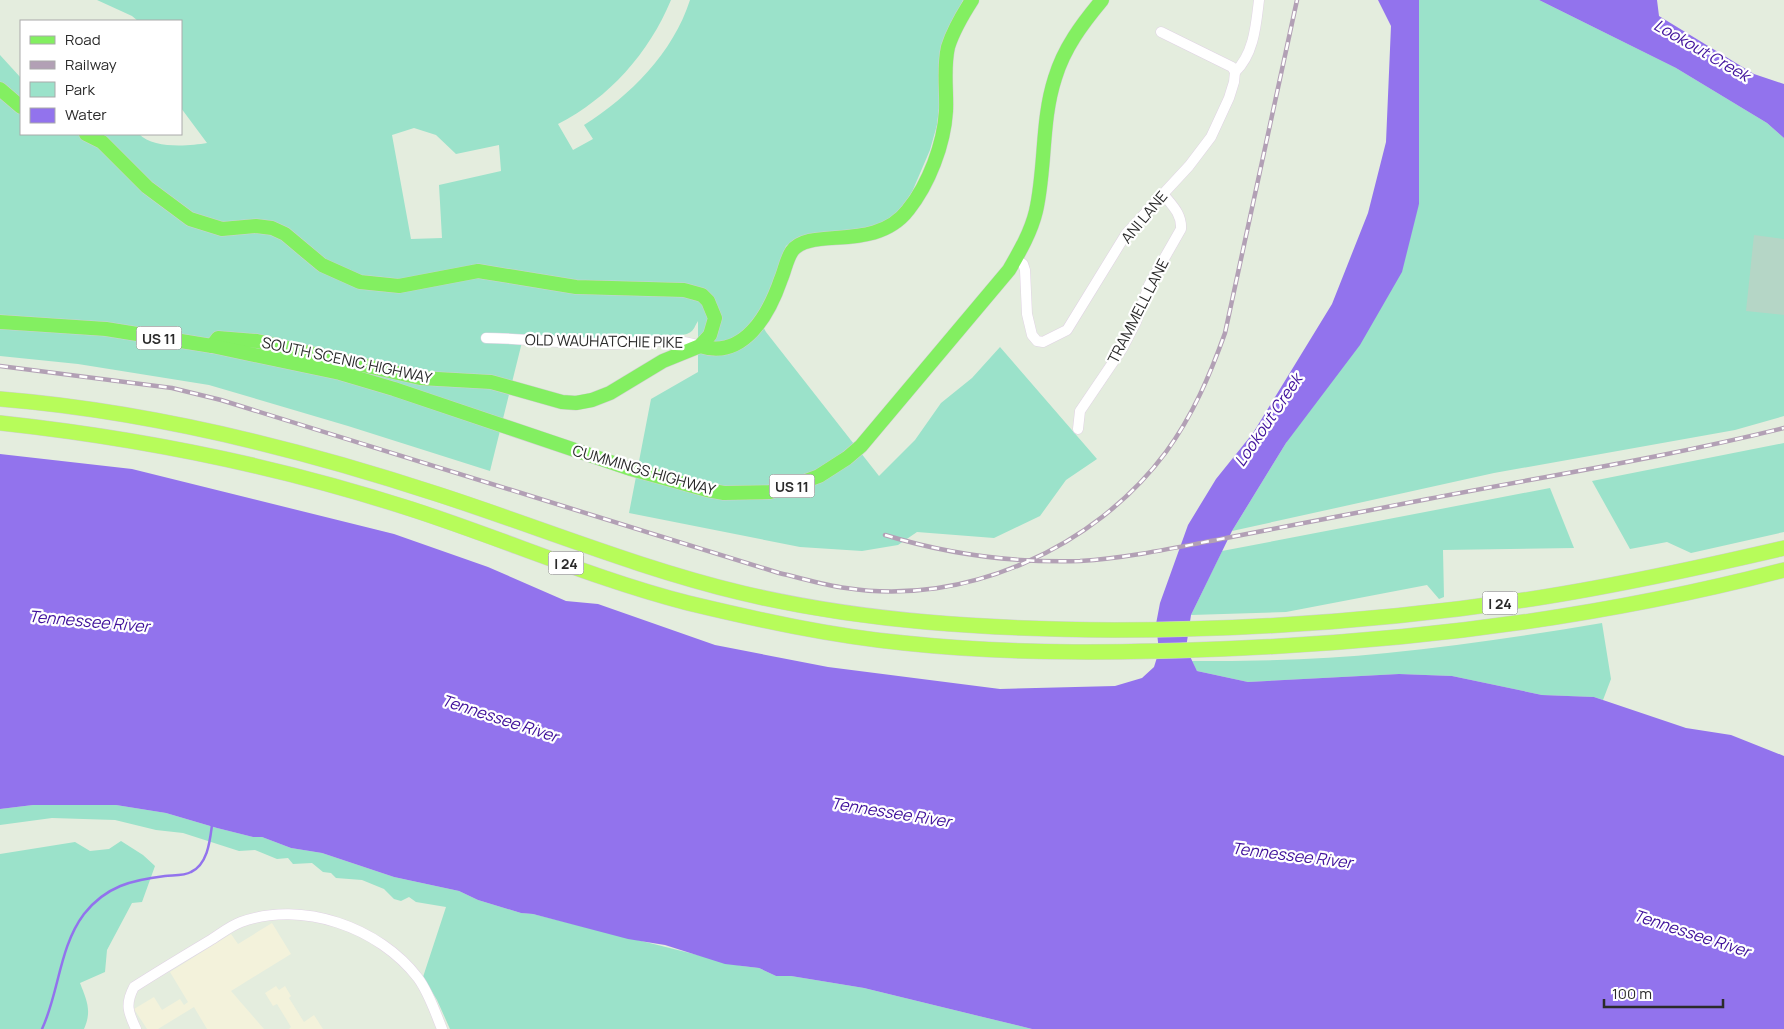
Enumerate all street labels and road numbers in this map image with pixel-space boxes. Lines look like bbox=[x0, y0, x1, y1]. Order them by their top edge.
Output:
street label: ANI LANE bbox=[1116, 186, 1172, 248]
street label: TRAMMELL LANE bbox=[1102, 255, 1174, 367]
road number: US 11 bbox=[136, 326, 182, 349]
street label: OLD WAUHATCHIE PIKE bbox=[525, 329, 683, 353]
street label: SOUTH SCENIC HIGHWAY bbox=[260, 332, 435, 388]
street label: CUMMINGS HIGHWAY bbox=[570, 440, 718, 501]
road number: US 11 bbox=[770, 474, 814, 498]
road number: I 24 bbox=[548, 552, 584, 574]
road number: I 24 bbox=[1482, 592, 1518, 614]

